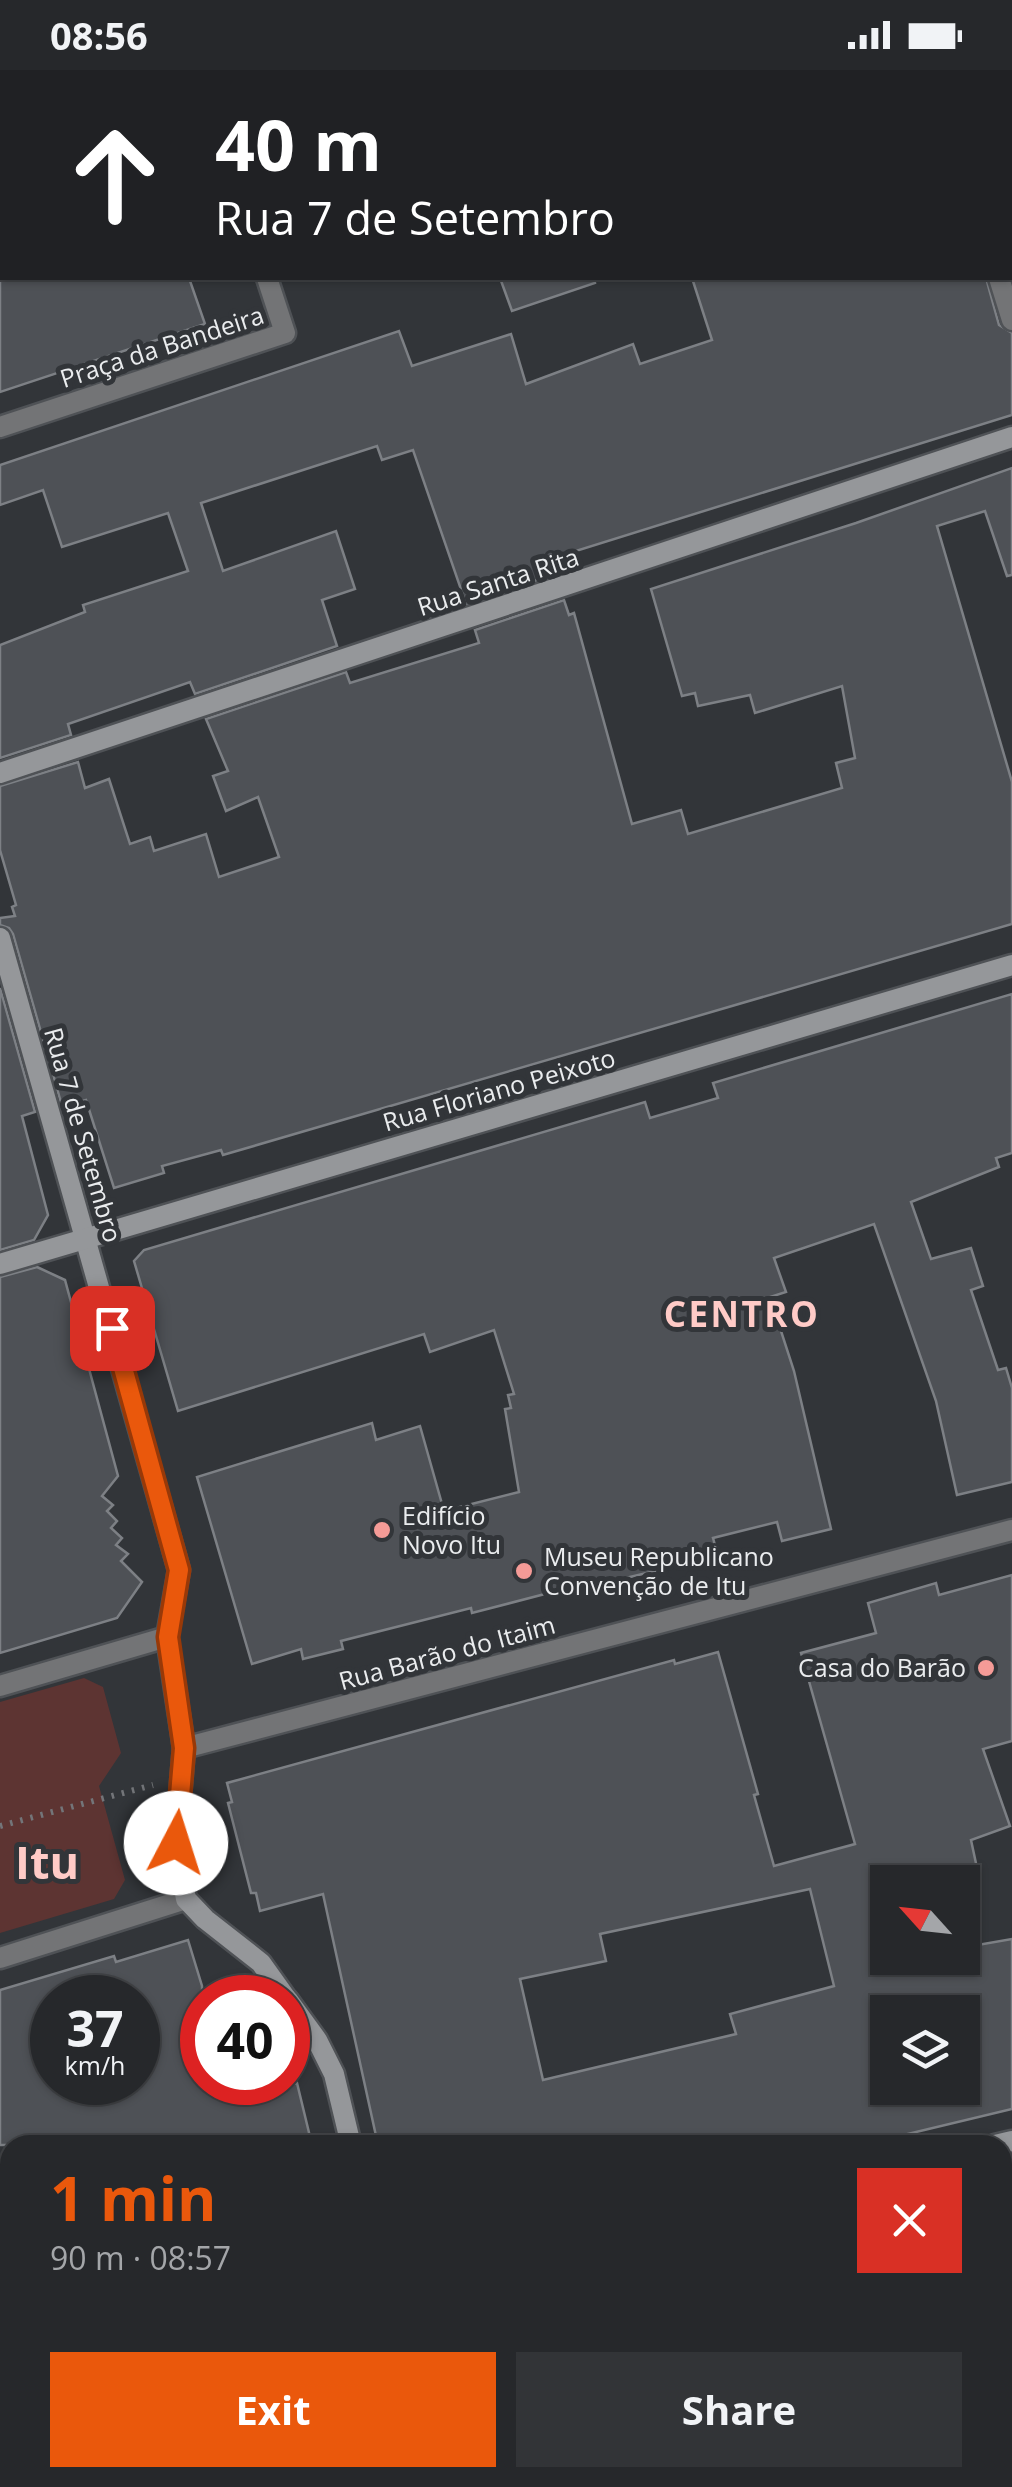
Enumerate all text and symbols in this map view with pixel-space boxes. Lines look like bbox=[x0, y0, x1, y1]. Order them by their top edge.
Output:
text: 08:56 bbox=[50, 9, 148, 61]
text: 40 m bbox=[215, 96, 382, 192]
icon: ahead bbox=[50, 110, 180, 240]
text: Rua 7 de Setembro bbox=[215, 187, 615, 248]
street label: Praça da Bandeira bbox=[55, 297, 268, 395]
street label: Rua Santa Rita bbox=[413, 539, 583, 623]
street label: Rua 7 de Setembro bbox=[37, 1023, 131, 1246]
street label: Rua Floriano Peixoto bbox=[379, 1040, 619, 1138]
pin bbox=[70, 1286, 155, 1371]
district label: CENTRO bbox=[664, 1290, 820, 1337]
icon: arrive bbox=[85, 1301, 140, 1356]
place label: Edifício Novo Itu bbox=[402, 1498, 501, 1561]
marker: Edifício Novo Itu bbox=[371, 1519, 393, 1541]
place label: Museu Republicano Convenção de Itu bbox=[544, 1539, 774, 1602]
marker: Museu Republicano Convenção de Itu bbox=[513, 1560, 535, 1582]
street label: Rua Barão do Itaim bbox=[335, 1607, 559, 1697]
place label: Casa do Barão bbox=[798, 1650, 966, 1684]
marker: Casa do Barão bbox=[975, 1657, 997, 1679]
position arrow bbox=[124, 1791, 228, 1895]
district label: Itu bbox=[15, 1831, 79, 1892]
north arrow bbox=[870, 1865, 980, 1975]
map controls bbox=[870, 1865, 980, 2105]
speed limit sign: 40 bbox=[180, 1975, 310, 2105]
text: 37 bbox=[66, 1994, 124, 2062]
button: layers bbox=[870, 1995, 980, 2105]
text: km/h bbox=[65, 2048, 125, 2082]
text: 1 min bbox=[50, 2157, 217, 2239]
button: close bbox=[857, 2168, 962, 2273]
text: 90 m · 08:57 bbox=[50, 2236, 231, 2279]
button: Exit bbox=[50, 2352, 496, 2467]
button: Share bbox=[516, 2352, 962, 2467]

